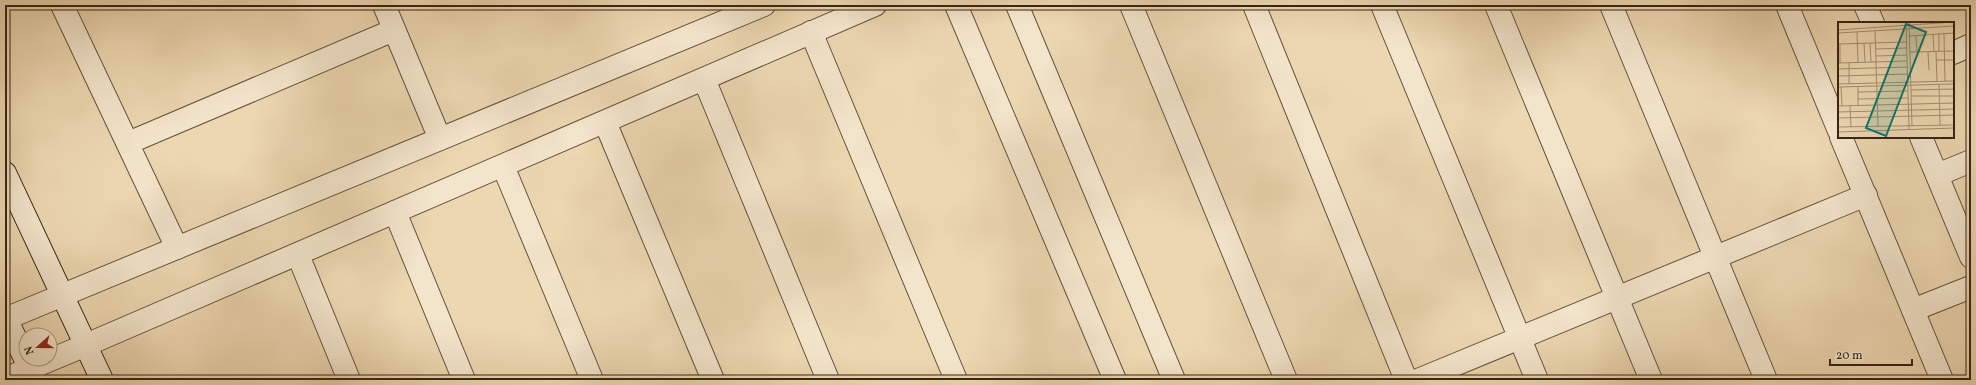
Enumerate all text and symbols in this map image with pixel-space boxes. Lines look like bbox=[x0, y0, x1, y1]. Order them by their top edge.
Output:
inset map bbox=[1838, 22, 1954, 138]
north arrow bbox=[18, 327, 58, 367]
scale bar bbox=[1830, 341, 1912, 367]
text: N bbox=[22, 344, 38, 356]
text: 20 m bbox=[1836, 348, 1863, 364]

